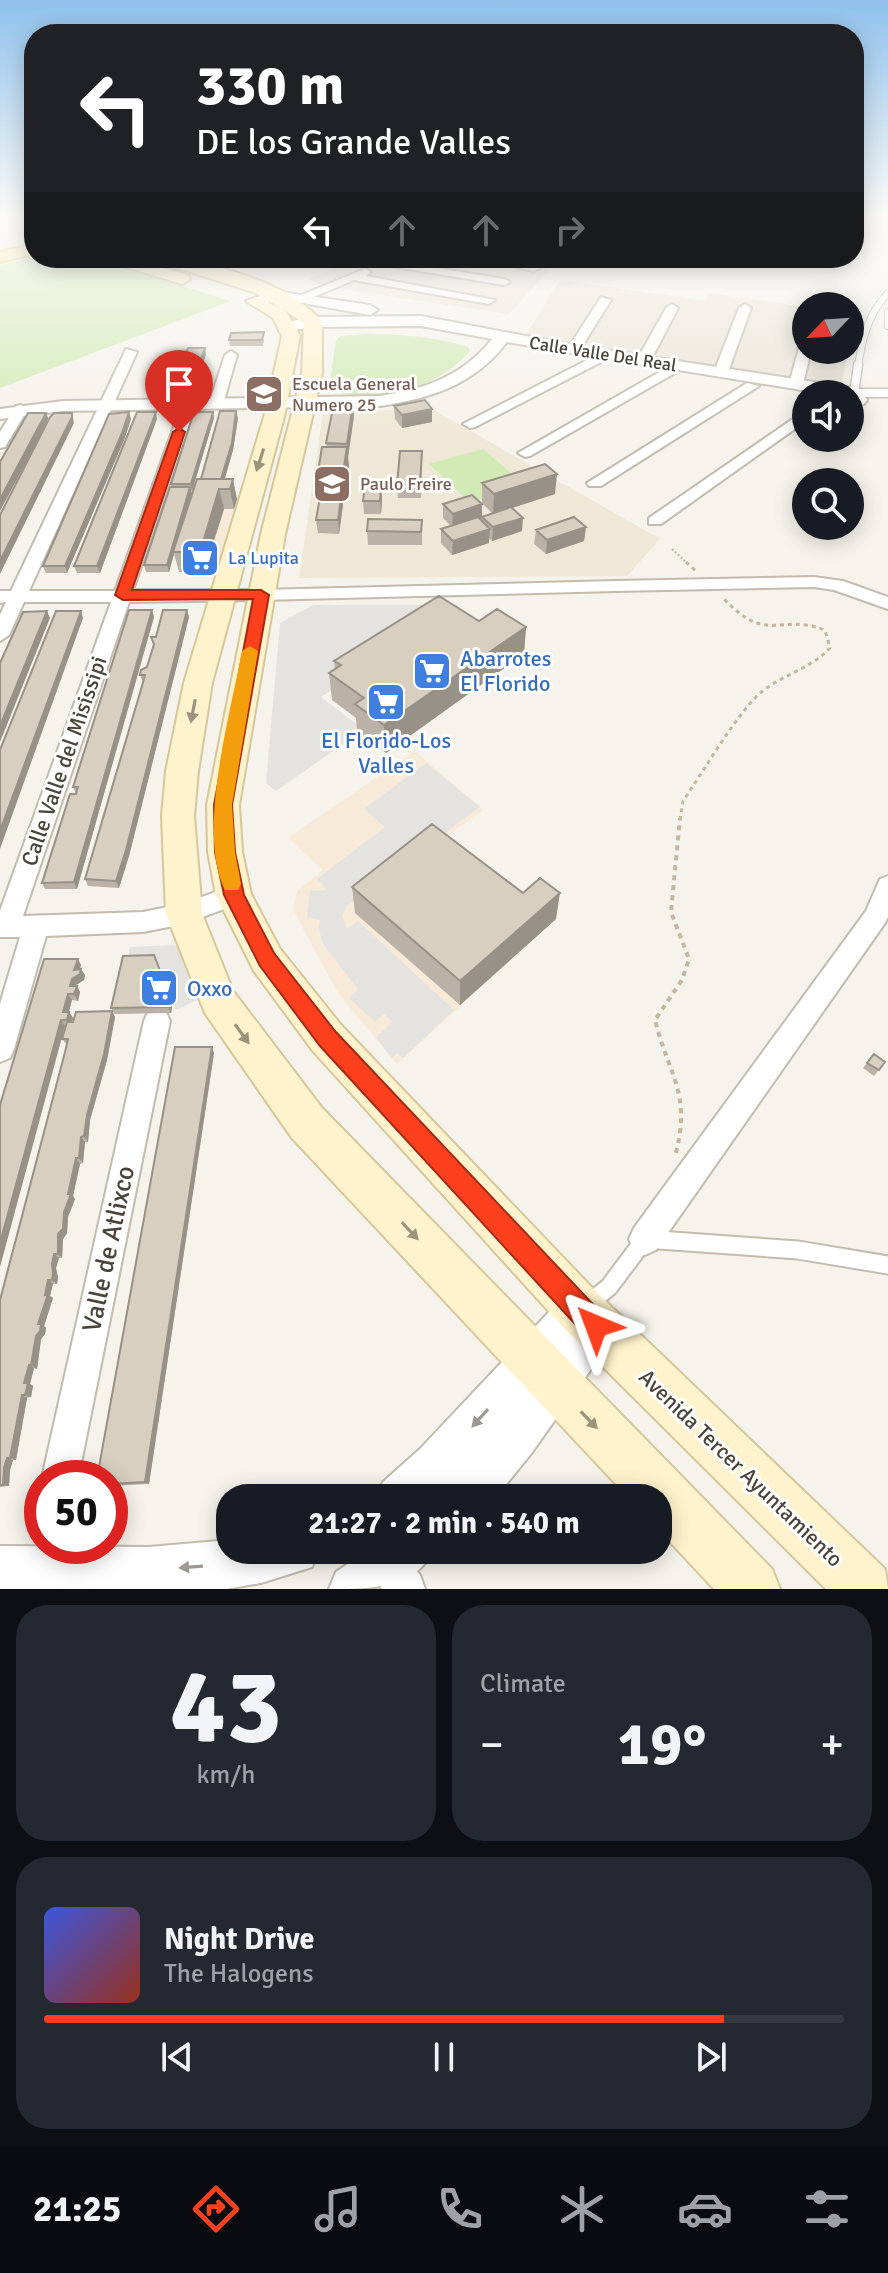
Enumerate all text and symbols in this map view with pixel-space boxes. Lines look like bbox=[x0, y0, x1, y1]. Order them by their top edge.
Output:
text: 330 m bbox=[196, 51, 344, 120]
icon: left bbox=[64, 56, 168, 160]
text: DE los Grande Valles bbox=[196, 120, 511, 165]
icon: left bbox=[296, 208, 340, 252]
icon: ahead bbox=[380, 208, 424, 252]
icon: ahead bbox=[464, 208, 508, 252]
icon: right bbox=[548, 208, 592, 252]
north arrow bbox=[792, 292, 864, 364]
map controls bbox=[792, 292, 864, 540]
street label: Calle Valle Del Real bbox=[528, 331, 678, 377]
pin bbox=[145, 350, 213, 432]
icon: arrive bbox=[157, 362, 201, 406]
school or university icon: Escuela General Numero 25 bbox=[243, 373, 285, 415]
place label: Escuela General Numero 25 bbox=[292, 373, 416, 416]
button: sound bbox=[792, 380, 864, 452]
one-way arrow bbox=[253, 449, 266, 473]
school or university icon: Paulo Freire bbox=[311, 463, 353, 505]
button: search bbox=[792, 468, 864, 540]
place label: Paulo Freire bbox=[360, 473, 452, 495]
supermarket icon: La Lupita bbox=[179, 537, 221, 579]
place label: La Lupita bbox=[228, 547, 299, 569]
place label: Abarrotes El Florido bbox=[460, 645, 551, 697]
supermarket icon: Abarrotes El Florido bbox=[411, 650, 453, 692]
street label: Calle Valle del Misissipi bbox=[15, 653, 113, 869]
supermarket icon: El Florido-Los Valles bbox=[365, 681, 407, 723]
one-way arrow bbox=[187, 699, 199, 724]
place label: El Florido-Los Valles bbox=[321, 727, 451, 779]
supermarket icon: Oxxo bbox=[138, 967, 180, 1009]
place label: Oxxo bbox=[187, 975, 233, 1002]
one-way arrow bbox=[234, 1023, 249, 1044]
street label: Valle de Atlixco bbox=[76, 1163, 142, 1335]
one-way arrow bbox=[401, 1222, 419, 1241]
position arrow bbox=[554, 1284, 638, 1368]
street label: Avenida Tercer Ayuntamiento bbox=[633, 1363, 849, 1573]
one-way arrow bbox=[471, 1409, 489, 1428]
one-way arrow bbox=[579, 1410, 598, 1429]
speed limit sign: 50 bbox=[24, 1460, 128, 1564]
text: 21:27 · 2 min · 540 m bbox=[308, 1505, 580, 1542]
one-way arrow bbox=[178, 1561, 203, 1574]
text: 43 bbox=[170, 1643, 282, 1771]
text: Climate bbox=[480, 1668, 566, 1700]
text: 19° bbox=[618, 1708, 706, 1782]
text: − bbox=[480, 1718, 504, 1772]
text: + bbox=[820, 1718, 844, 1772]
text: km/h bbox=[197, 1759, 255, 1791]
text: Night Drive bbox=[164, 1921, 314, 1958]
text: The Halogens bbox=[164, 1958, 314, 1990]
icon: previous bbox=[155, 2035, 199, 2079]
icon: pause bbox=[422, 2035, 466, 2079]
icon: next bbox=[689, 2035, 733, 2079]
icon: directions bbox=[188, 2181, 244, 2237]
icon: music bbox=[310, 2181, 366, 2237]
icon: phone bbox=[432, 2181, 488, 2237]
icon: climate bbox=[554, 2181, 610, 2237]
icon: car bbox=[677, 2181, 733, 2237]
icon: filters bbox=[799, 2181, 855, 2237]
text: 21:25 bbox=[33, 2187, 121, 2232]

